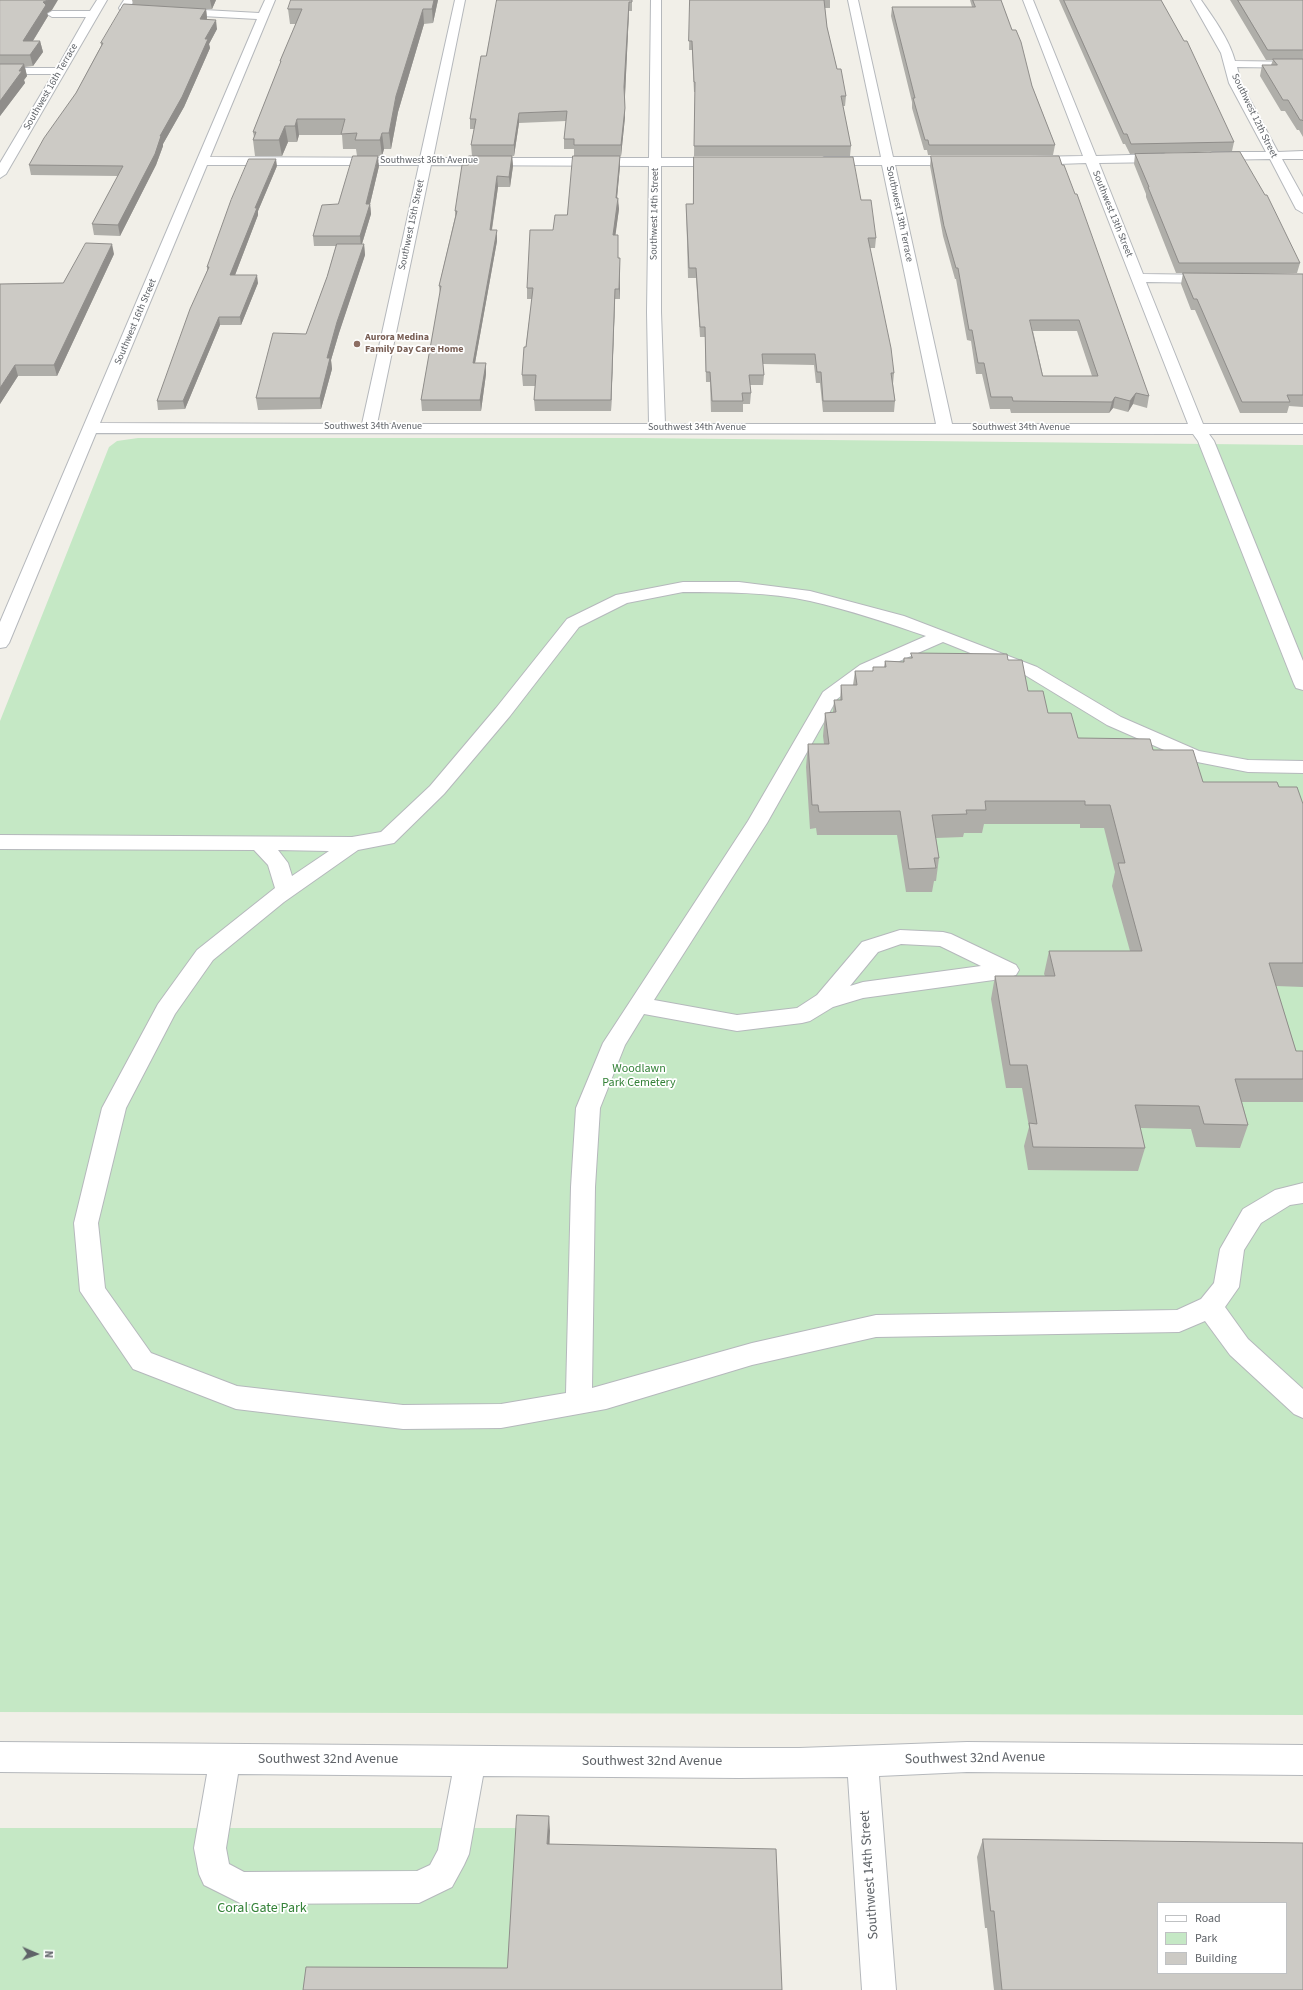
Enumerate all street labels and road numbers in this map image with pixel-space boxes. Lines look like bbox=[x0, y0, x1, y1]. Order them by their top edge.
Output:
street label: Southwest 16th Terrace bbox=[21, 42, 81, 132]
street label: Southwest 12th Street bbox=[1228, 72, 1280, 160]
street label: Southwest 36th Avenue bbox=[380, 155, 478, 167]
street label: Southwest 13th Terrace bbox=[883, 165, 915, 263]
street label: Southwest 14th Street bbox=[648, 168, 662, 260]
street label: Southwest 13th Street bbox=[1089, 169, 1135, 259]
street label: Southwest 15th Street bbox=[397, 179, 427, 271]
street label: Southwest 16th Street bbox=[112, 277, 160, 367]
street label: Southwest 34th Avenue bbox=[324, 421, 422, 433]
street label: Southwest 34th Avenue bbox=[648, 422, 746, 434]
street label: Southwest 34th Avenue bbox=[972, 422, 1070, 434]
street label: Southwest 32nd Avenue bbox=[905, 1749, 1045, 1769]
street label: Southwest 32nd Avenue bbox=[258, 1752, 398, 1768]
street label: Southwest 32nd Avenue bbox=[582, 1754, 722, 1770]
street label: Southwest 14th Street bbox=[857, 1810, 883, 1940]

